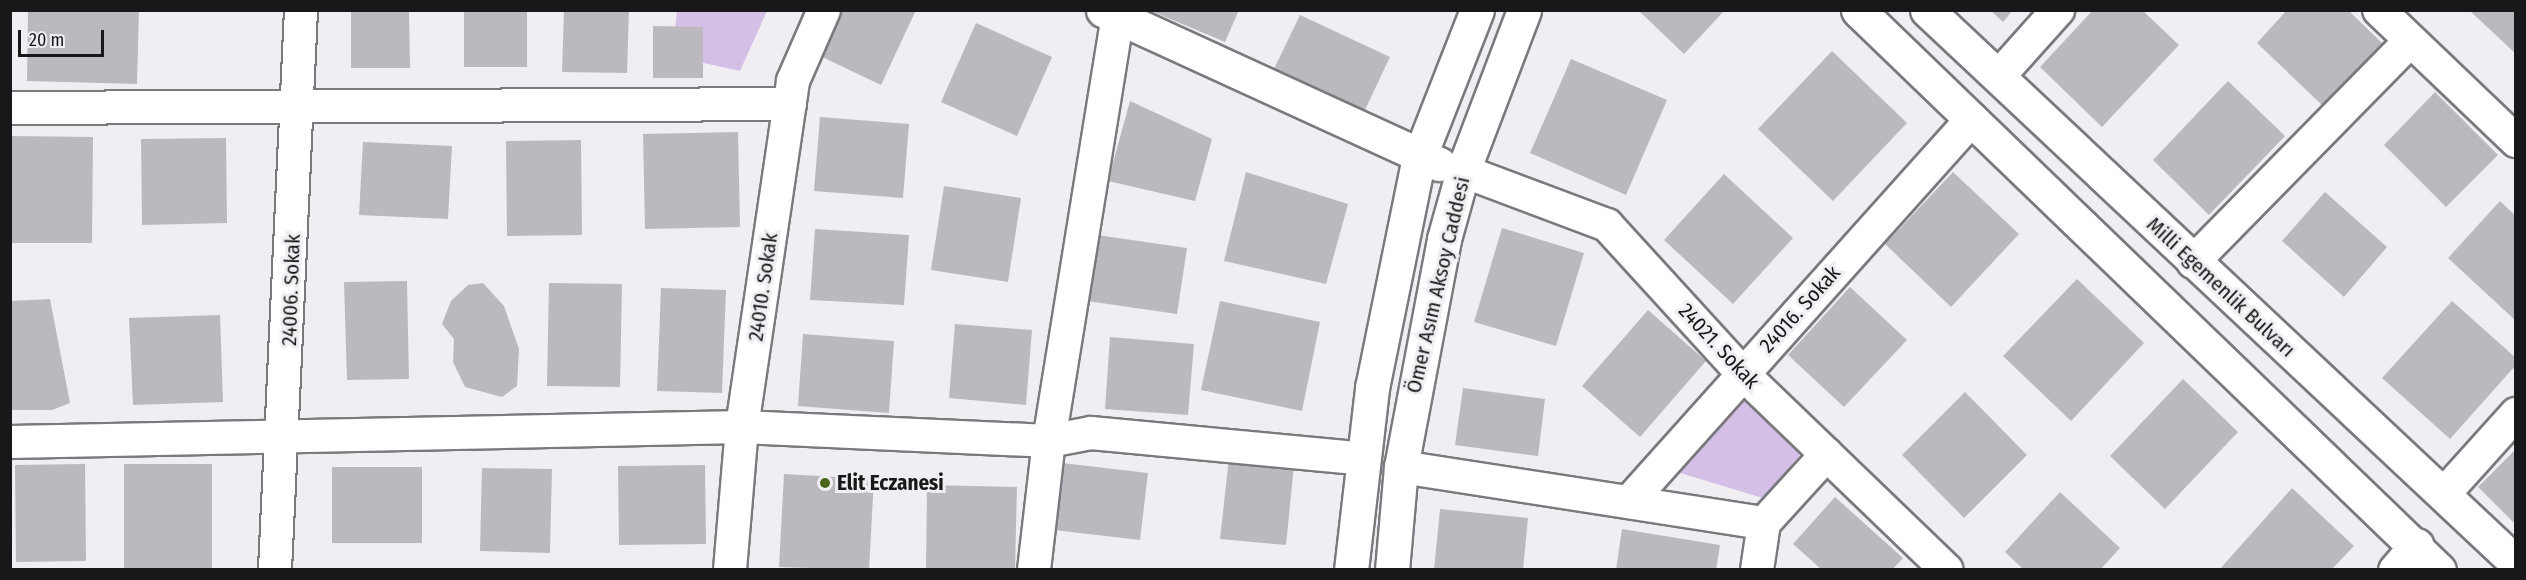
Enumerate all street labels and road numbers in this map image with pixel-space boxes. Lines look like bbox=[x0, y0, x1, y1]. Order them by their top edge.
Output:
street label: Ömer Asım Aksoy Caddesi bbox=[1401, 174, 1475, 396]
street label: Milli Egemenlik Bulvarı bbox=[2142, 212, 2300, 362]
street label: 24010. Sokak bbox=[743, 231, 783, 343]
street label: 24006. Sokak bbox=[276, 234, 306, 346]
street label: 24016. Sokak bbox=[1754, 260, 1846, 358]
street label: 24021. Sokak bbox=[1673, 298, 1765, 394]

